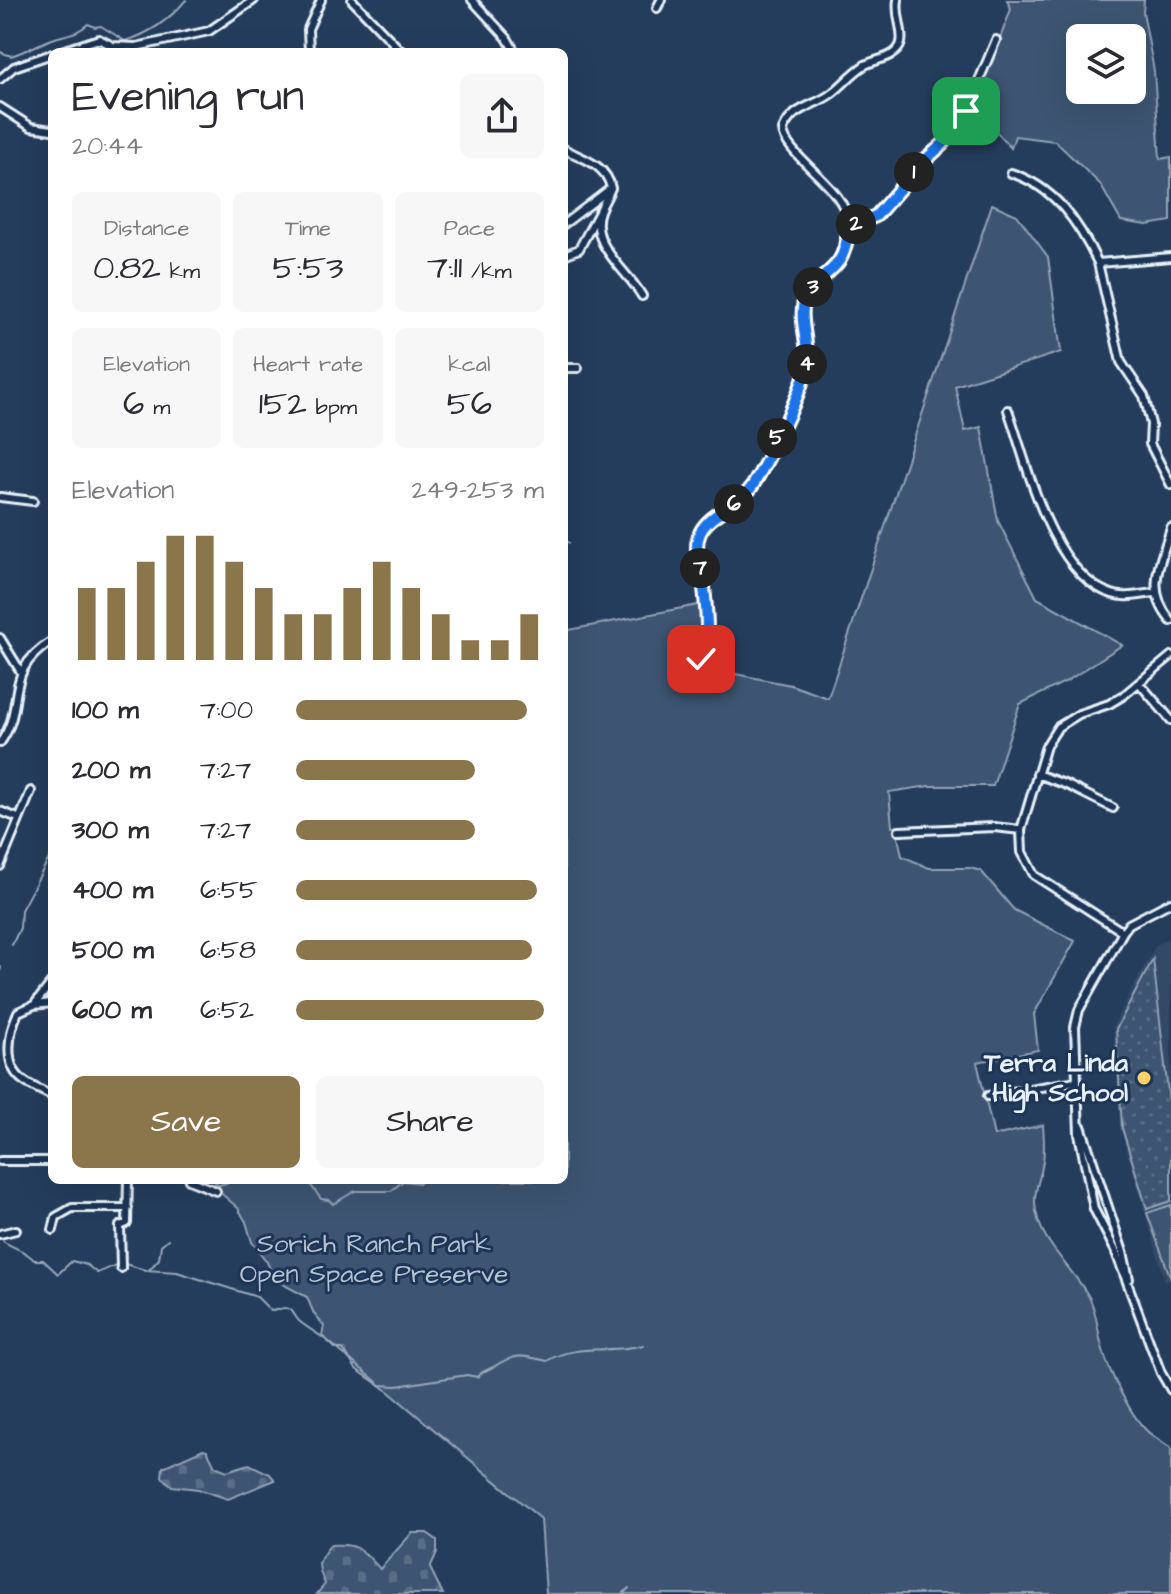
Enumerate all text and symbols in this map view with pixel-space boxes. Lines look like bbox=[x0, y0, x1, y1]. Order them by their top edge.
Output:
map controls bbox=[1066, 24, 1146, 104]
button: layers bbox=[1066, 24, 1146, 104]
text: Evening run bbox=[72, 67, 304, 128]
button: share bbox=[460, 74, 544, 158]
pin bbox=[932, 77, 1000, 145]
icon: arrive bbox=[944, 89, 988, 133]
text: 20:44 bbox=[72, 128, 143, 164]
pin: 1 bbox=[894, 152, 934, 192]
text: 1 bbox=[913, 156, 915, 187]
pin: 2 bbox=[836, 204, 876, 244]
text: 2 bbox=[850, 208, 862, 239]
text: Distance bbox=[104, 213, 189, 244]
text: Time bbox=[285, 213, 331, 244]
text: Pace bbox=[444, 213, 495, 244]
text: 0.82 bbox=[93, 244, 161, 292]
text: 5:53 bbox=[272, 244, 344, 292]
text: 7:11 bbox=[427, 244, 462, 292]
text: km bbox=[161, 256, 200, 287]
text: /km bbox=[462, 256, 512, 287]
pin: 3 bbox=[793, 267, 833, 307]
text: 3 bbox=[807, 271, 819, 302]
pin: 4 bbox=[787, 344, 827, 384]
text: 4 bbox=[800, 348, 814, 379]
text: Elevation bbox=[103, 349, 190, 380]
text: Heart rate bbox=[253, 349, 363, 380]
text: kcal bbox=[448, 349, 490, 380]
text: 6 bbox=[123, 380, 144, 428]
text: 152 bbox=[259, 380, 307, 428]
text: 56 bbox=[447, 380, 492, 428]
text: m bbox=[144, 392, 170, 423]
text: bpm bbox=[307, 392, 357, 423]
pin: 5 bbox=[757, 418, 797, 458]
text: 5 bbox=[769, 422, 785, 453]
text: Elevation bbox=[72, 472, 174, 508]
text: 249–253 m bbox=[411, 472, 544, 508]
pin: 6 bbox=[714, 484, 754, 524]
text: 6 bbox=[727, 488, 741, 519]
pin: 7 bbox=[680, 548, 720, 588]
text: 7 bbox=[693, 552, 707, 583]
pin bbox=[667, 625, 735, 693]
icon: check bbox=[679, 637, 723, 681]
text: 100 m bbox=[72, 692, 139, 728]
text: 7:00 bbox=[200, 692, 253, 728]
text: 200 m bbox=[72, 752, 150, 788]
text: 7:27 bbox=[200, 752, 251, 788]
text: 300 m bbox=[72, 812, 149, 848]
text: 7:27 bbox=[200, 812, 251, 848]
text: 400 m bbox=[72, 872, 153, 908]
text: 6:55 bbox=[200, 872, 257, 908]
text: 500 m bbox=[72, 932, 154, 968]
text: 6:58 bbox=[200, 932, 256, 968]
text: 600 m bbox=[72, 992, 152, 1028]
text: 6:52 bbox=[200, 992, 254, 1028]
place label: Terra Linda High School bbox=[983, 1045, 1129, 1114]
marker: Terra Linda High School bbox=[1135, 1069, 1153, 1087]
button: Save bbox=[72, 1076, 300, 1168]
button: Share bbox=[316, 1076, 544, 1168]
park label: Sorich Ranch Park Open Space Preserve bbox=[240, 1226, 508, 1292]

